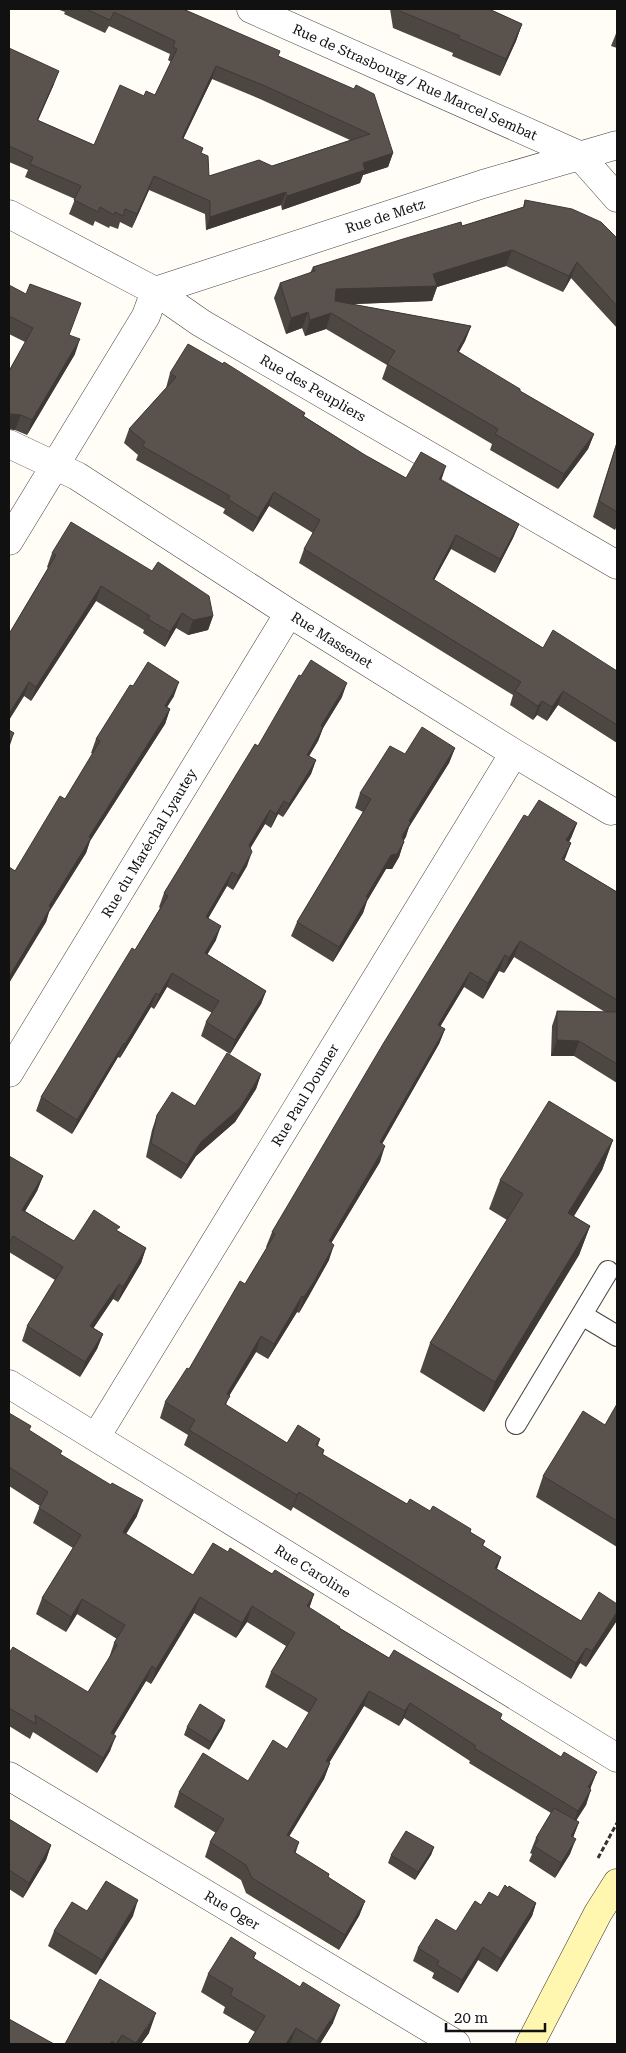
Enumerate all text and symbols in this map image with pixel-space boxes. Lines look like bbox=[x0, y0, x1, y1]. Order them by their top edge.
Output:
street label: Rue de Strasbourg / Rue Marcel Sembat bbox=[290, 21, 540, 143]
street label: Rue de Metz bbox=[343, 196, 427, 236]
street label: Rue des Peupliers bbox=[257, 351, 369, 425]
street label: Rue Massenet bbox=[288, 609, 376, 671]
street label: Rue du Maréchal Lyautey bbox=[98, 765, 200, 920]
street label: Rue Paul Doumer bbox=[268, 1041, 342, 1149]
street label: Rue Caroline bbox=[272, 1541, 354, 1601]
street label: Rue Oger bbox=[201, 1887, 263, 1933]
scale bar bbox=[446, 2000, 545, 2032]
text: 20 m bbox=[454, 2009, 489, 2027]

